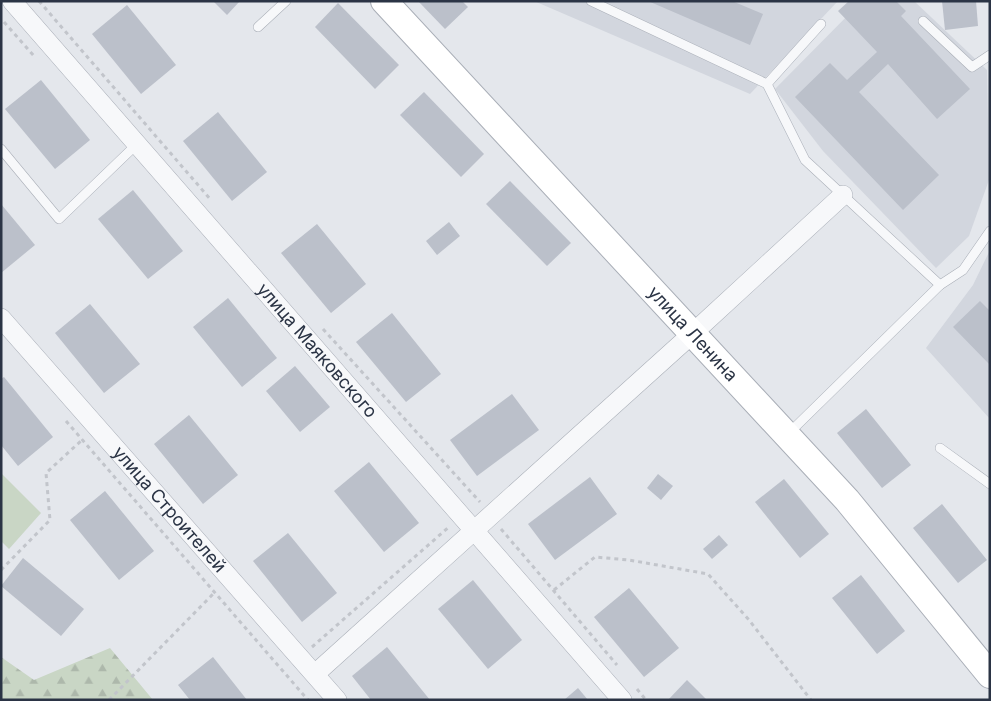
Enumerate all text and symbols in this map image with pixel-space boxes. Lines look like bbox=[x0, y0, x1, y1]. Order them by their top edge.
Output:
street label: улица Маяковского bbox=[253, 279, 382, 422]
street label: улица Ленина bbox=[644, 281, 742, 385]
street label: улица Строителей bbox=[109, 442, 231, 576]

